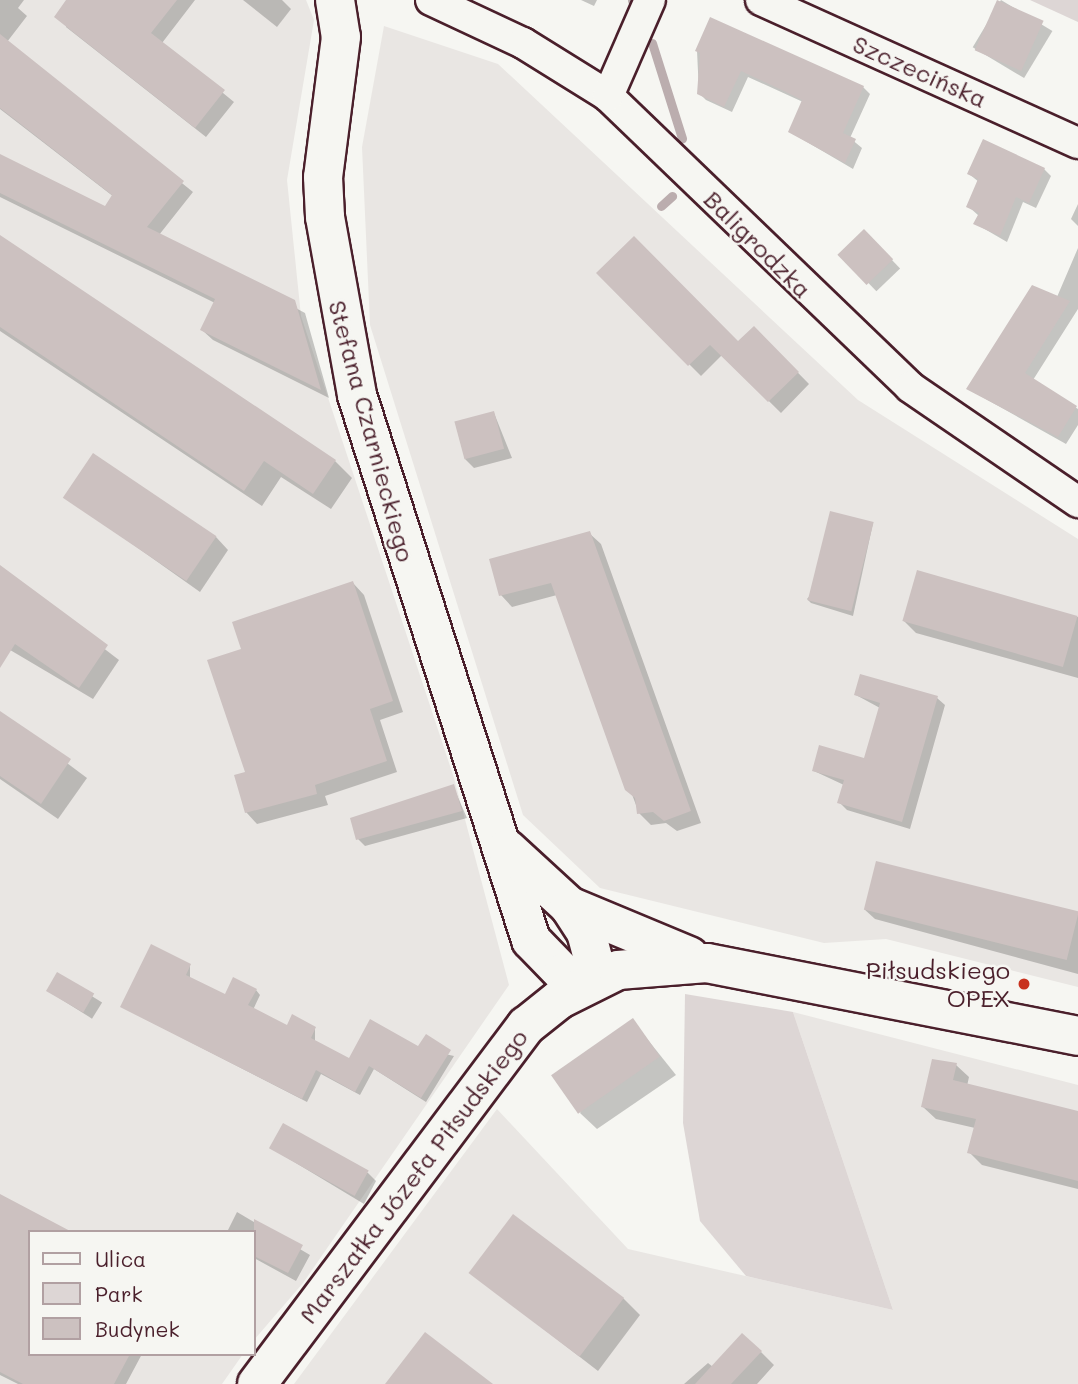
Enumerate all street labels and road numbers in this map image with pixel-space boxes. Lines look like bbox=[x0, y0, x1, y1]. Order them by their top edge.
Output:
street label: Szczecińska bbox=[849, 29, 991, 113]
street label: Baligrodzka bbox=[698, 184, 818, 304]
street label: Stefana Czarnieckiego bbox=[323, 297, 421, 565]
street label: Marszałka Józefa Piłsudskiego bbox=[293, 1023, 533, 1329]

